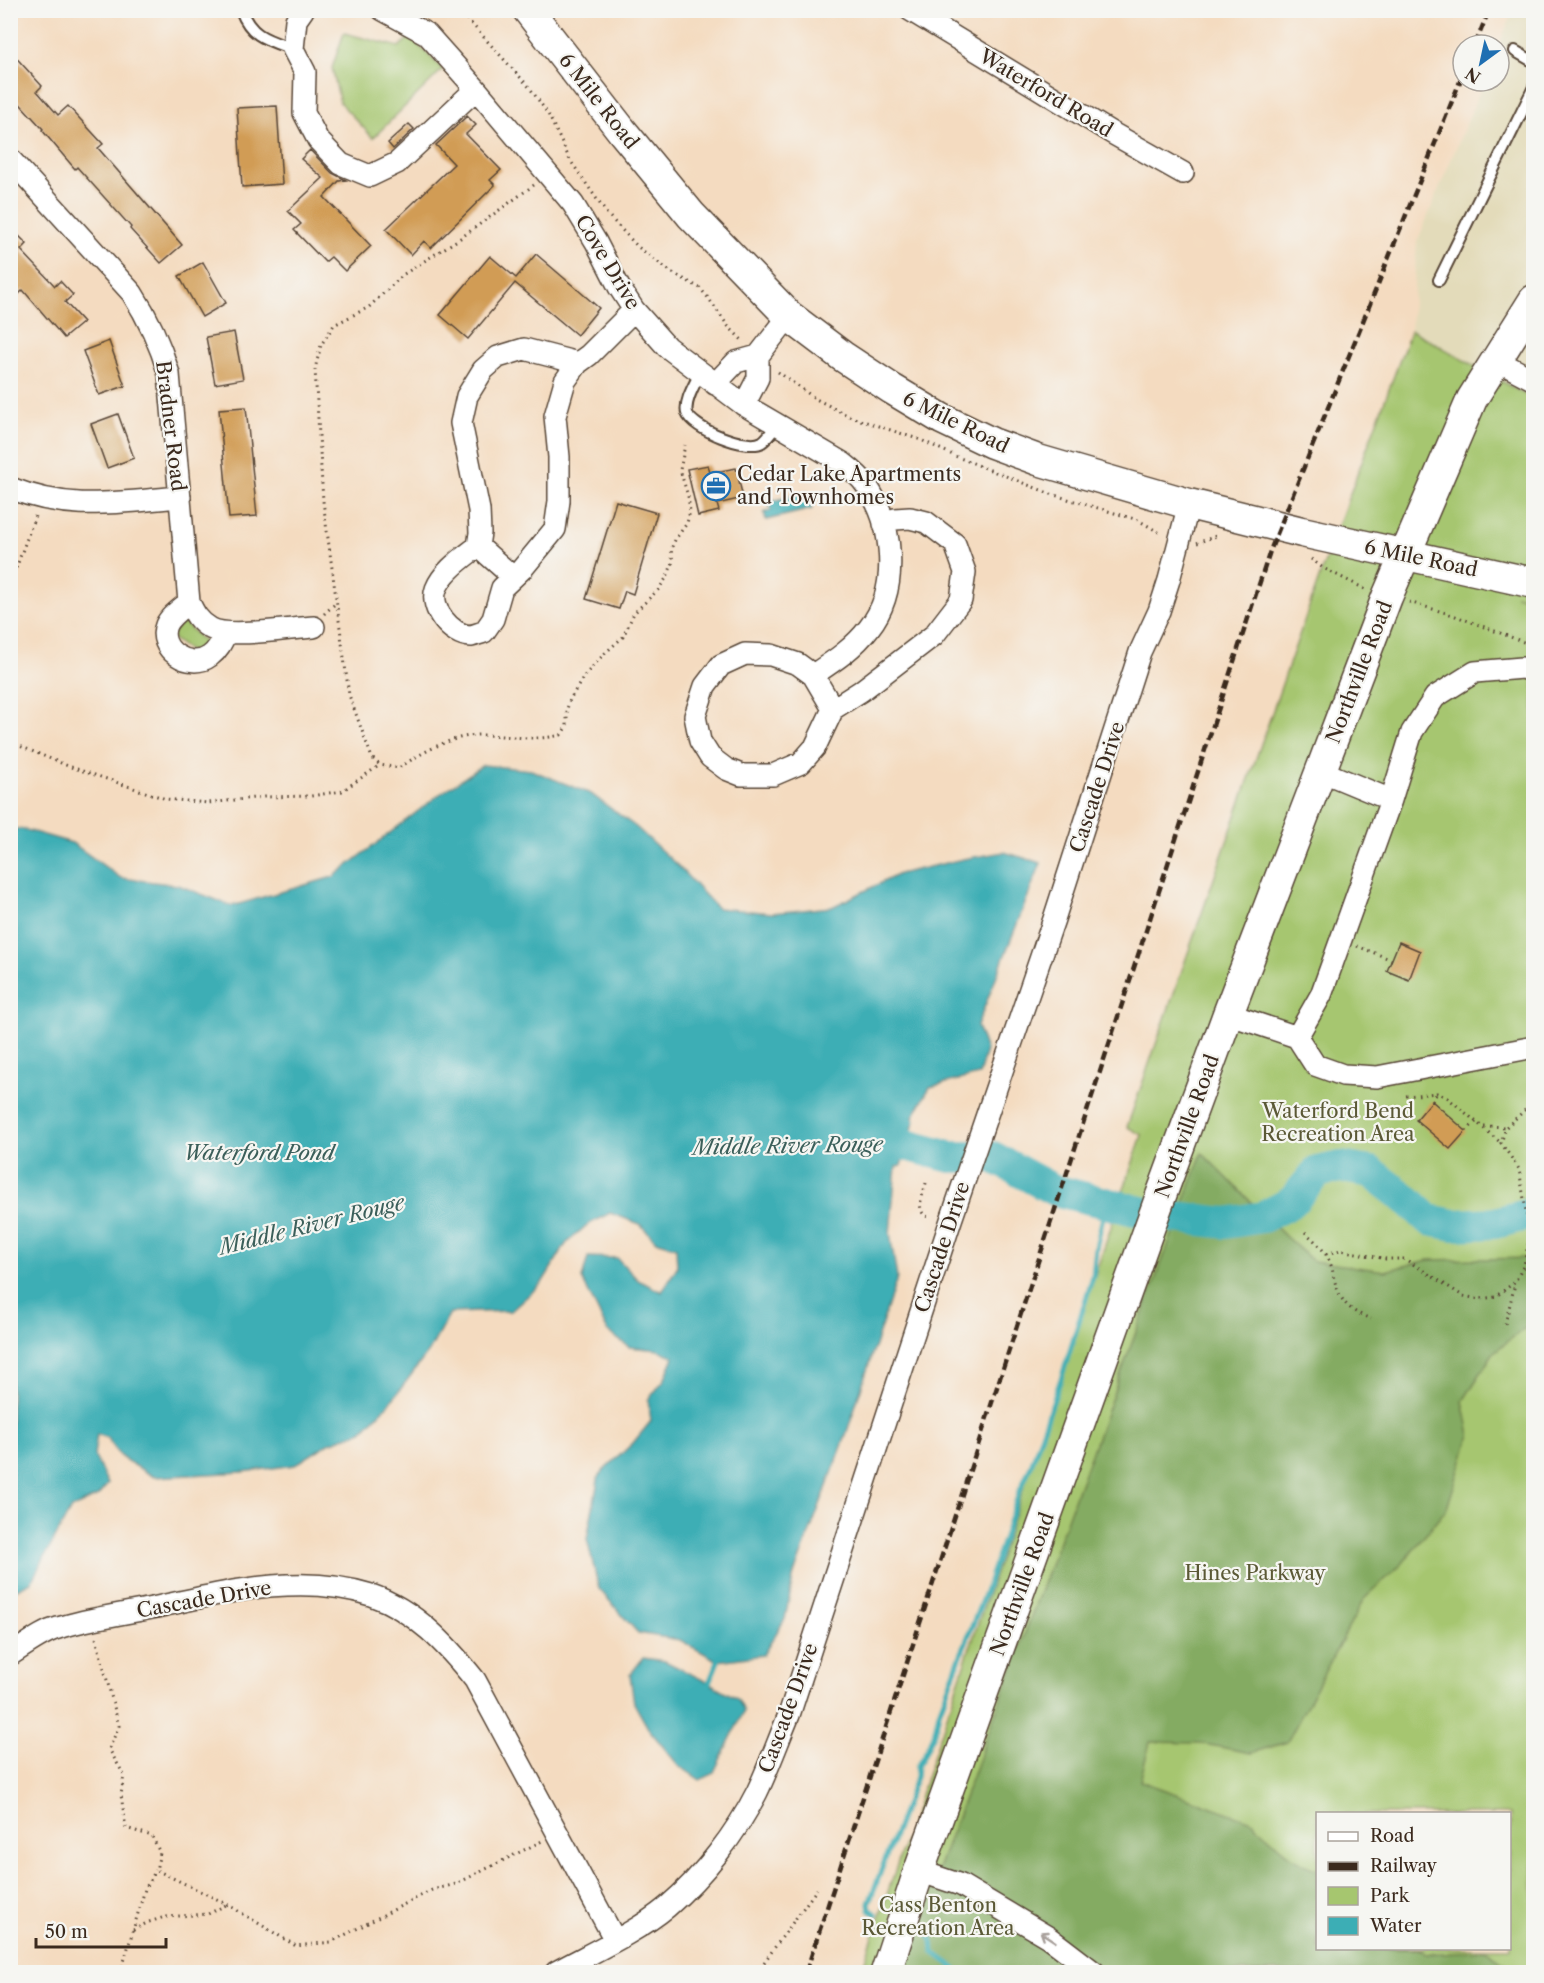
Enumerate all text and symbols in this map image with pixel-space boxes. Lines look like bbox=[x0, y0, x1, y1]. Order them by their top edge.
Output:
north arrow bbox=[1451, 33, 1511, 93]
street label: Waterford Road bbox=[974, 43, 1117, 142]
street label: 6 Mile Road bbox=[554, 48, 644, 154]
text: N bbox=[1461, 63, 1484, 88]
street label: Cove Drive bbox=[570, 210, 646, 314]
street label: Bradner Road bbox=[151, 359, 191, 493]
street label: 6 Mile Road bbox=[899, 386, 1013, 458]
place label: Cedar Lake Apartments and Townhomes bbox=[737, 462, 961, 509]
office icon: Cedar Lake Apartments and Townhomes bbox=[700, 470, 732, 502]
street label: 6 Mile Road bbox=[1362, 534, 1480, 582]
street label: Northville Road bbox=[1321, 597, 1397, 747]
street label: Cascade Drive bbox=[1065, 718, 1129, 856]
street label: Northville Road bbox=[1150, 1051, 1224, 1201]
park label: Waterford Bend Recreation Area bbox=[1261, 1099, 1415, 1146]
water label: Middle River Rouge bbox=[690, 1131, 884, 1160]
water label: Waterford Pond bbox=[183, 1140, 337, 1165]
street label: Cascade Drive bbox=[910, 1178, 974, 1316]
water label: Middle River Rouge bbox=[214, 1189, 408, 1260]
street label: Northville Road bbox=[985, 1509, 1059, 1659]
park label: Hines Parkway bbox=[1184, 1561, 1326, 1585]
street label: Cascade Drive bbox=[135, 1575, 273, 1623]
street label: Cascade Drive bbox=[753, 1640, 823, 1776]
legend bbox=[1316, 1812, 1511, 1950]
text: Road bbox=[1370, 1825, 1415, 1847]
text: Railway bbox=[1370, 1855, 1438, 1877]
text: Park bbox=[1370, 1885, 1411, 1907]
park label: Cass Benton Recreation Area bbox=[861, 1893, 1015, 1940]
scale bar bbox=[36, 1911, 166, 1949]
text: Water bbox=[1369, 1915, 1422, 1937]
text: 50 m bbox=[45, 1921, 88, 1943]
one-way arrow bbox=[1039, 1931, 1056, 1944]

